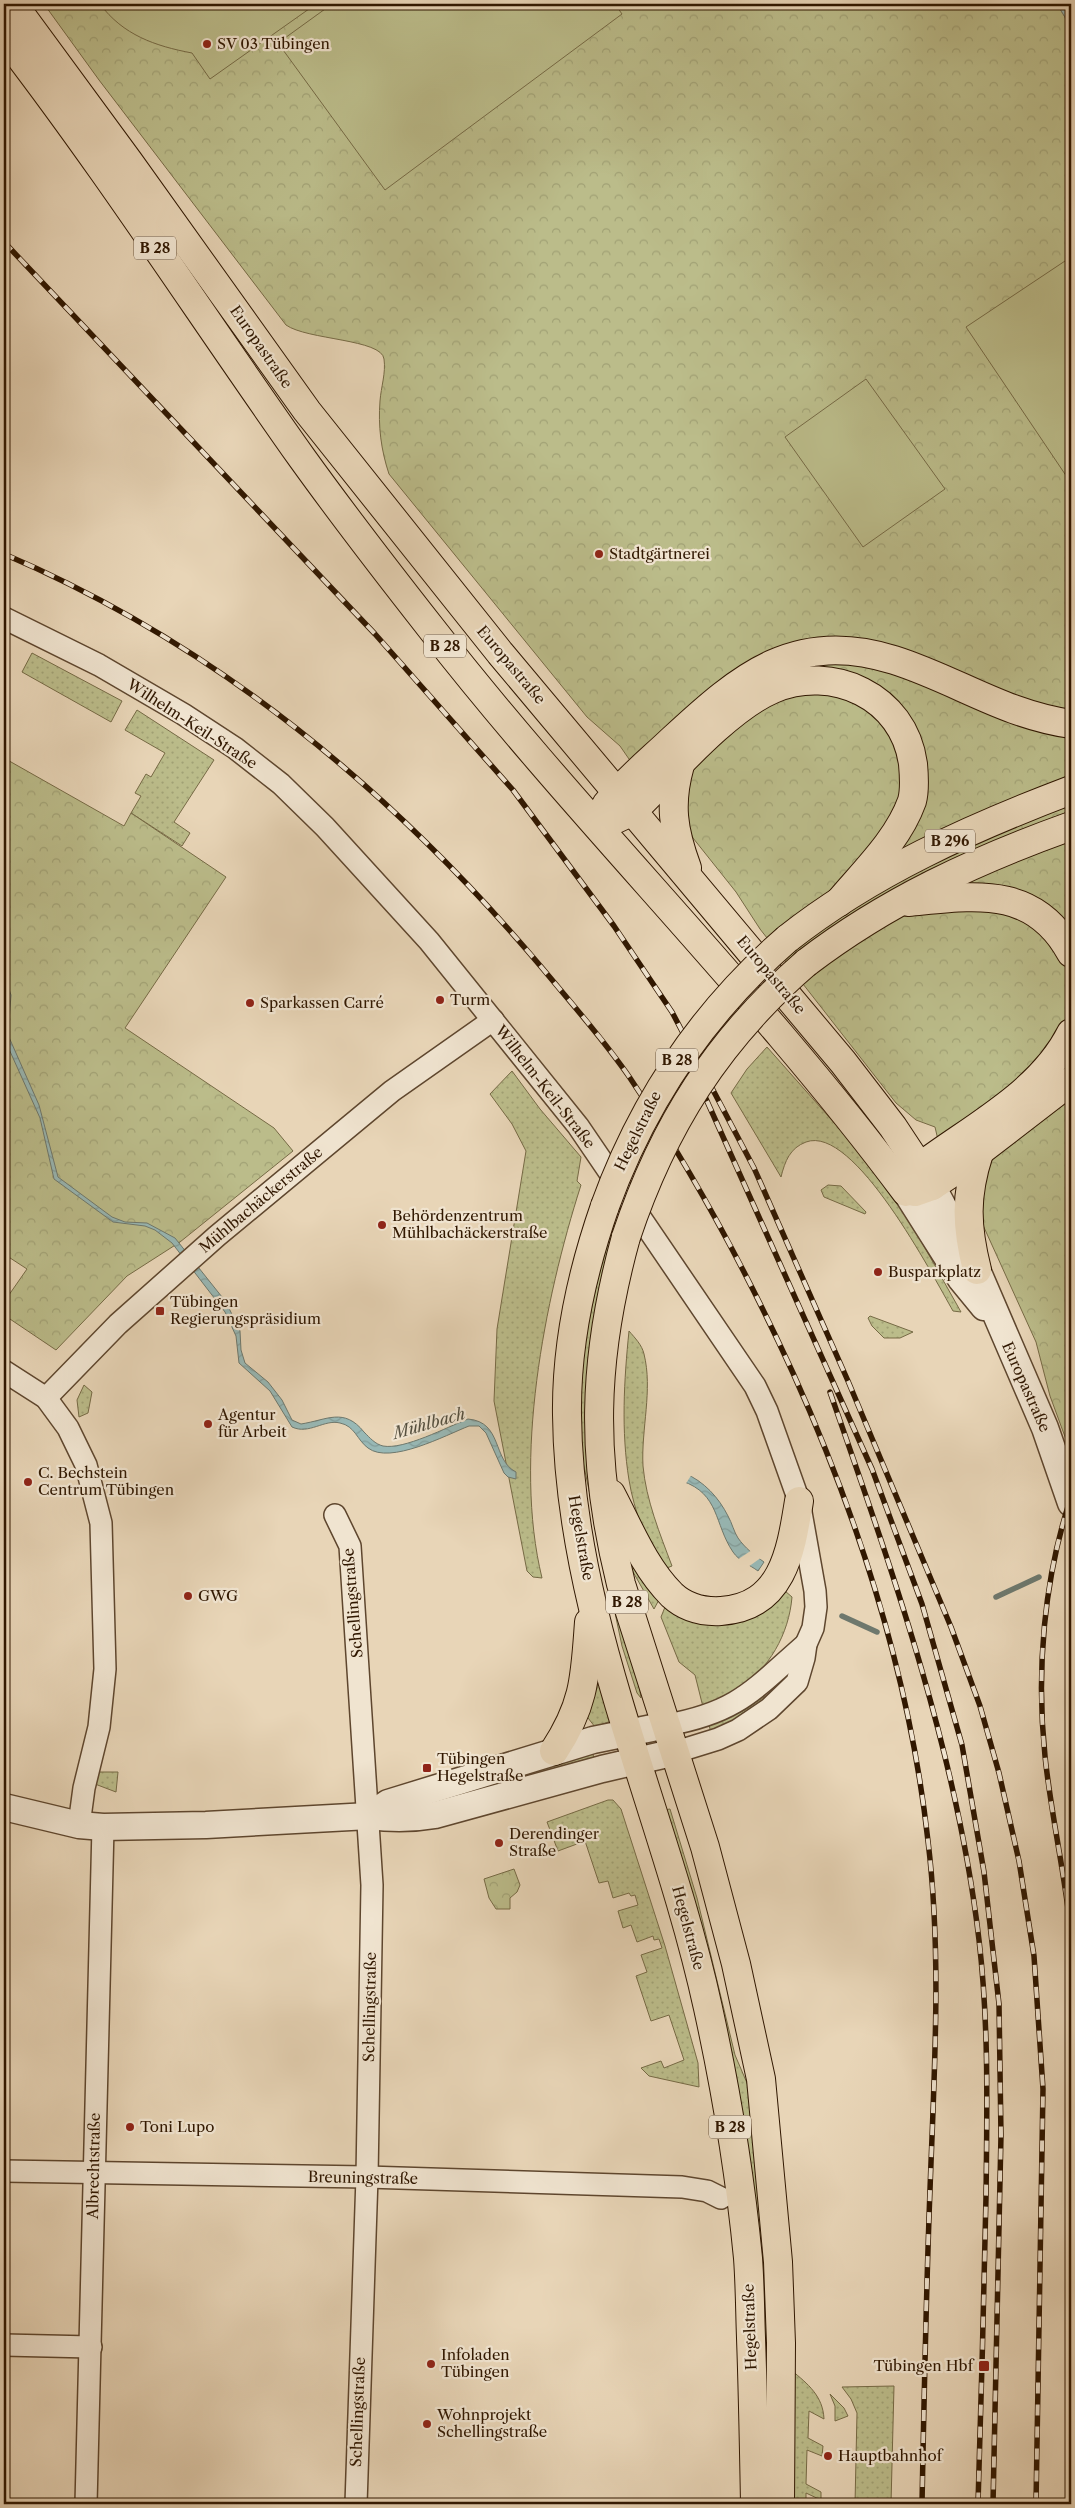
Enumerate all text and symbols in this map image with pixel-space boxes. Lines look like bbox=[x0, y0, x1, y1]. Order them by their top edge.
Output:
place label: SV 03 Tübingen bbox=[217, 34, 331, 53]
marker: SV 03 Tübingen bbox=[201, 38, 213, 50]
road number: B 28 bbox=[134, 237, 176, 260]
street label: Europastraße bbox=[226, 302, 297, 392]
place label: Stadtgärtnerei bbox=[609, 544, 710, 563]
marker: Stadtgärtnerei bbox=[593, 548, 605, 560]
street label: Europastraße bbox=[473, 621, 550, 708]
road number: B 28 bbox=[424, 634, 466, 658]
street label: Wilhelm-Keil-Straße bbox=[123, 674, 261, 773]
road number: B 296 bbox=[925, 829, 975, 852]
street label: Europastraße bbox=[733, 931, 810, 1018]
place label: Turm bbox=[450, 990, 490, 1009]
place label: Sparkassen Carré bbox=[260, 993, 384, 1012]
marker: Turm bbox=[434, 994, 446, 1006]
marker: Sparkassen Carré bbox=[244, 997, 256, 1009]
street label: Wilhelm-Keil-Straße bbox=[491, 1020, 599, 1152]
road number: B 28 bbox=[656, 1048, 698, 1072]
street label: Hegelstraße bbox=[610, 1088, 665, 1174]
street label: Mühlbachäckerstraße bbox=[195, 1142, 326, 1257]
place label: Behördenzentrum Mühlbachäckerstraße bbox=[392, 1206, 547, 1242]
marker: Behördenzentrum Mühlbachäckerstraße bbox=[376, 1219, 388, 1231]
place label: Busparkplatz bbox=[888, 1262, 981, 1281]
marker: Busparkplatz bbox=[872, 1266, 884, 1278]
place label: Tübingen Regierungspräsidium bbox=[170, 1292, 321, 1328]
marker: Tübingen Regierungspräsidium bbox=[154, 1305, 166, 1317]
street label: Europastraße bbox=[998, 1339, 1055, 1435]
water label: Mühlbach bbox=[389, 1403, 467, 1443]
place label: Agentur für Arbeit bbox=[217, 1405, 287, 1441]
marker: Agentur für Arbeit bbox=[202, 1418, 214, 1430]
place label: C. Bechstein Centrum Tübingen bbox=[38, 1463, 175, 1499]
marker: C. Bechstein Centrum Tübingen bbox=[22, 1476, 34, 1488]
street label: Hegelstraße bbox=[565, 1494, 598, 1582]
street label: Schellingstraße bbox=[338, 1547, 367, 1659]
place label: GWG bbox=[198, 1586, 238, 1605]
marker: GWG bbox=[182, 1590, 194, 1602]
road number: B 28 bbox=[606, 1590, 648, 1614]
place label: Tübingen Hegelstraße bbox=[437, 1749, 523, 1785]
marker: Tübingen Hegelstraße bbox=[421, 1762, 433, 1774]
place label: Derendinger Straße bbox=[509, 1824, 600, 1860]
marker: Derendinger Straße bbox=[493, 1837, 505, 1849]
street label: Hegelstraße bbox=[668, 1884, 709, 1972]
street label: Schellingstraße bbox=[359, 1952, 380, 2062]
street label: Albrechtstraße bbox=[83, 2113, 104, 2220]
road number: B 28 bbox=[709, 2116, 751, 2138]
place label: Toni Lupo bbox=[140, 2117, 214, 2136]
marker: Toni Lupo bbox=[124, 2121, 136, 2133]
street label: Breuningstraße bbox=[308, 2167, 418, 2188]
street label: Hegelstraße bbox=[738, 2284, 761, 2370]
place label: Infoladen Tübingen bbox=[441, 2345, 510, 2381]
place label: Tübingen Hbf bbox=[873, 2356, 975, 2375]
street label: Schellingstraße bbox=[346, 2357, 369, 2467]
marker: Infoladen Tübingen bbox=[425, 2358, 437, 2370]
marker: Tübingen Hbf bbox=[977, 2359, 991, 2373]
place label: Wohnprojekt Schellingstraße bbox=[436, 2405, 547, 2441]
marker: Wohnprojekt Schellingstraße bbox=[421, 2418, 433, 2430]
place label: Hauptbahnhof bbox=[838, 2446, 944, 2465]
marker: Hauptbahnhof bbox=[822, 2450, 834, 2462]

